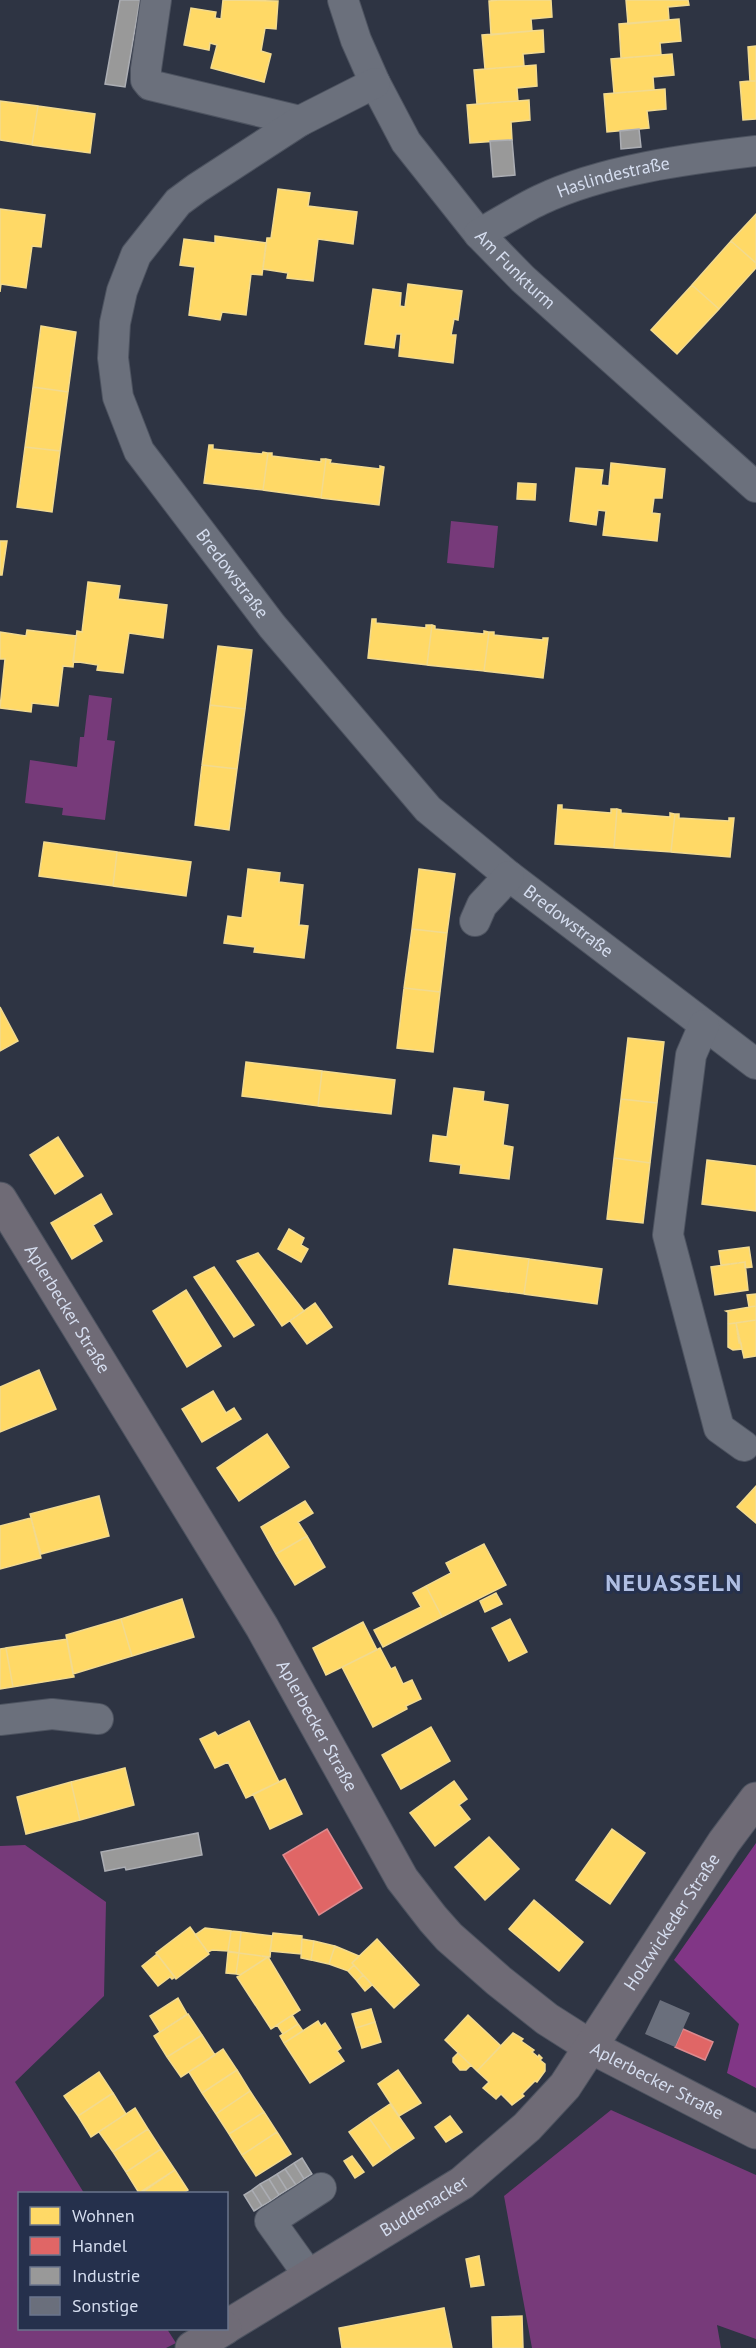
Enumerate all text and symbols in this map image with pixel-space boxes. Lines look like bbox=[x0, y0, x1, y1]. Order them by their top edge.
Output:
street label: Haslindestraße bbox=[553, 151, 671, 203]
street label: Am Funkturm bbox=[470, 225, 561, 314]
street label: Bredowstraße bbox=[191, 524, 274, 623]
street label: Bredowstraße bbox=[519, 879, 618, 962]
street label: Aplerbecker Straße bbox=[20, 1240, 116, 1377]
district label: NEUASSELN bbox=[605, 1567, 743, 1598]
street label: Aplerbecker Straße bbox=[272, 1656, 363, 1795]
street label: Holzwickeder Straße bbox=[618, 1849, 725, 1995]
street label: Aplerbecker Straße bbox=[587, 2037, 728, 2124]
street label: Buddenacker bbox=[375, 2171, 473, 2241]
legend bbox=[18, 2192, 228, 2330]
text: Wohnen bbox=[72, 2204, 134, 2227]
text: Handel bbox=[72, 2234, 128, 2257]
text: Industrie bbox=[72, 2264, 140, 2287]
text: Sonstige bbox=[72, 2294, 138, 2317]

